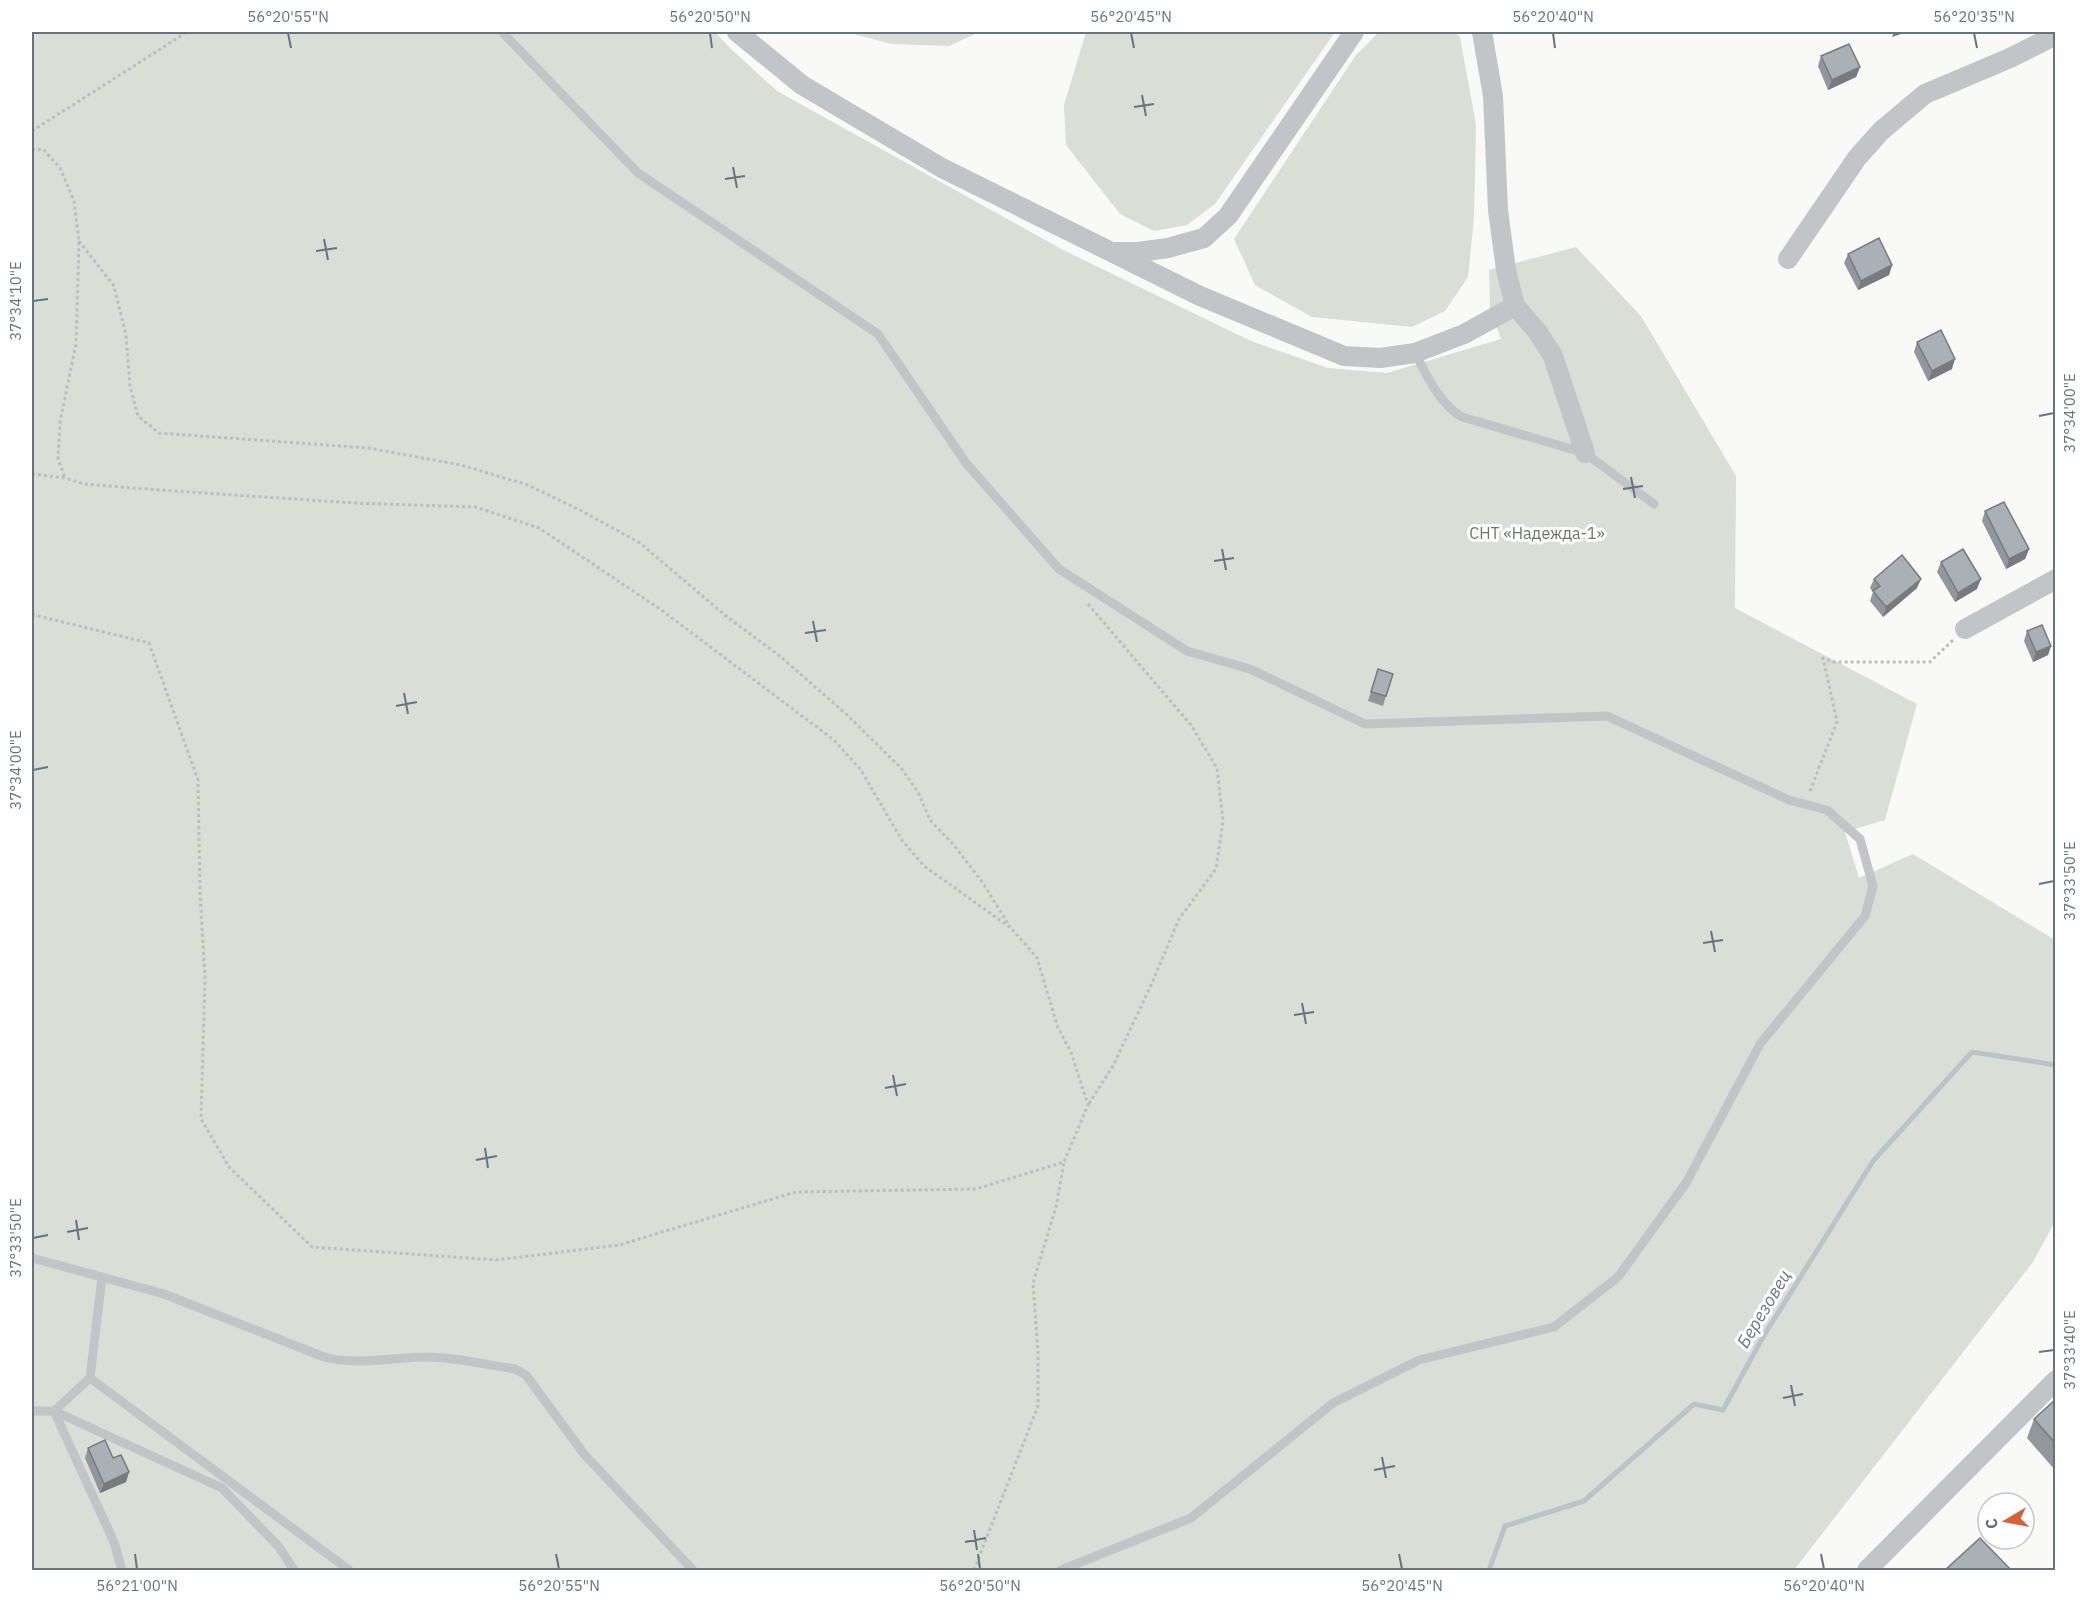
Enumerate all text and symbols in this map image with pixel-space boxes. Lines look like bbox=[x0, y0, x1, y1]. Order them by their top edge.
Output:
text: 56°20'55"N bbox=[247, 7, 329, 26]
text: 56°20'50"N bbox=[669, 7, 751, 26]
text: 56°20'45"N bbox=[1090, 7, 1172, 26]
text: 56°20'40"N bbox=[1512, 7, 1594, 26]
text: 56°20'35"N bbox=[1933, 7, 2015, 26]
text: 37°34'10"E bbox=[6, 261, 25, 341]
text: 37°34'00"E bbox=[2060, 373, 2079, 453]
park label: СНТ «Надежда-1» bbox=[1469, 523, 1605, 543]
text: 37°34'00"E bbox=[6, 730, 25, 810]
text: 37°33'50"E bbox=[2060, 841, 2079, 921]
text: 37°33'50"E bbox=[6, 1198, 25, 1278]
water label: Березовец bbox=[1731, 1265, 1796, 1352]
text: 37°33'40"E bbox=[2060, 1310, 2079, 1390]
north arrow bbox=[1976, 1491, 2036, 1551]
text: С bbox=[1980, 1517, 2002, 1530]
text: 56°21'00"N bbox=[96, 1576, 178, 1595]
text: 56°20'55"N bbox=[518, 1576, 600, 1595]
text: 56°20'50"N bbox=[939, 1576, 1021, 1595]
text: 56°20'45"N bbox=[1361, 1576, 1443, 1595]
text: 56°20'40"N bbox=[1783, 1576, 1865, 1595]

